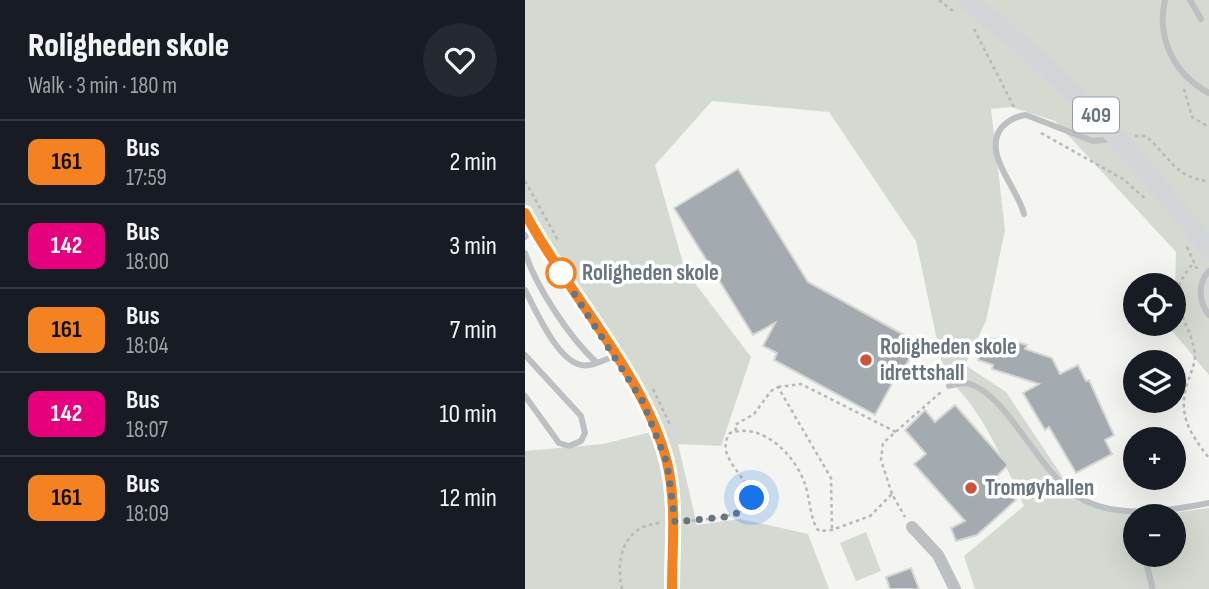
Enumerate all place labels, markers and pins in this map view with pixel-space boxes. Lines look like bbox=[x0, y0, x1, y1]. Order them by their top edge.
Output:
marker: Roligheden skole bbox=[546, 258, 576, 288]
place label: Roligheden skole bbox=[582, 259, 719, 287]
place label: Roligheden skole idrettshall bbox=[880, 333, 1017, 387]
marker: Roligheden skole idrettshall bbox=[858, 352, 874, 368]
place label: Tromøyhallen bbox=[985, 474, 1094, 502]
marker: Tromøyhallen bbox=[963, 480, 979, 496]

